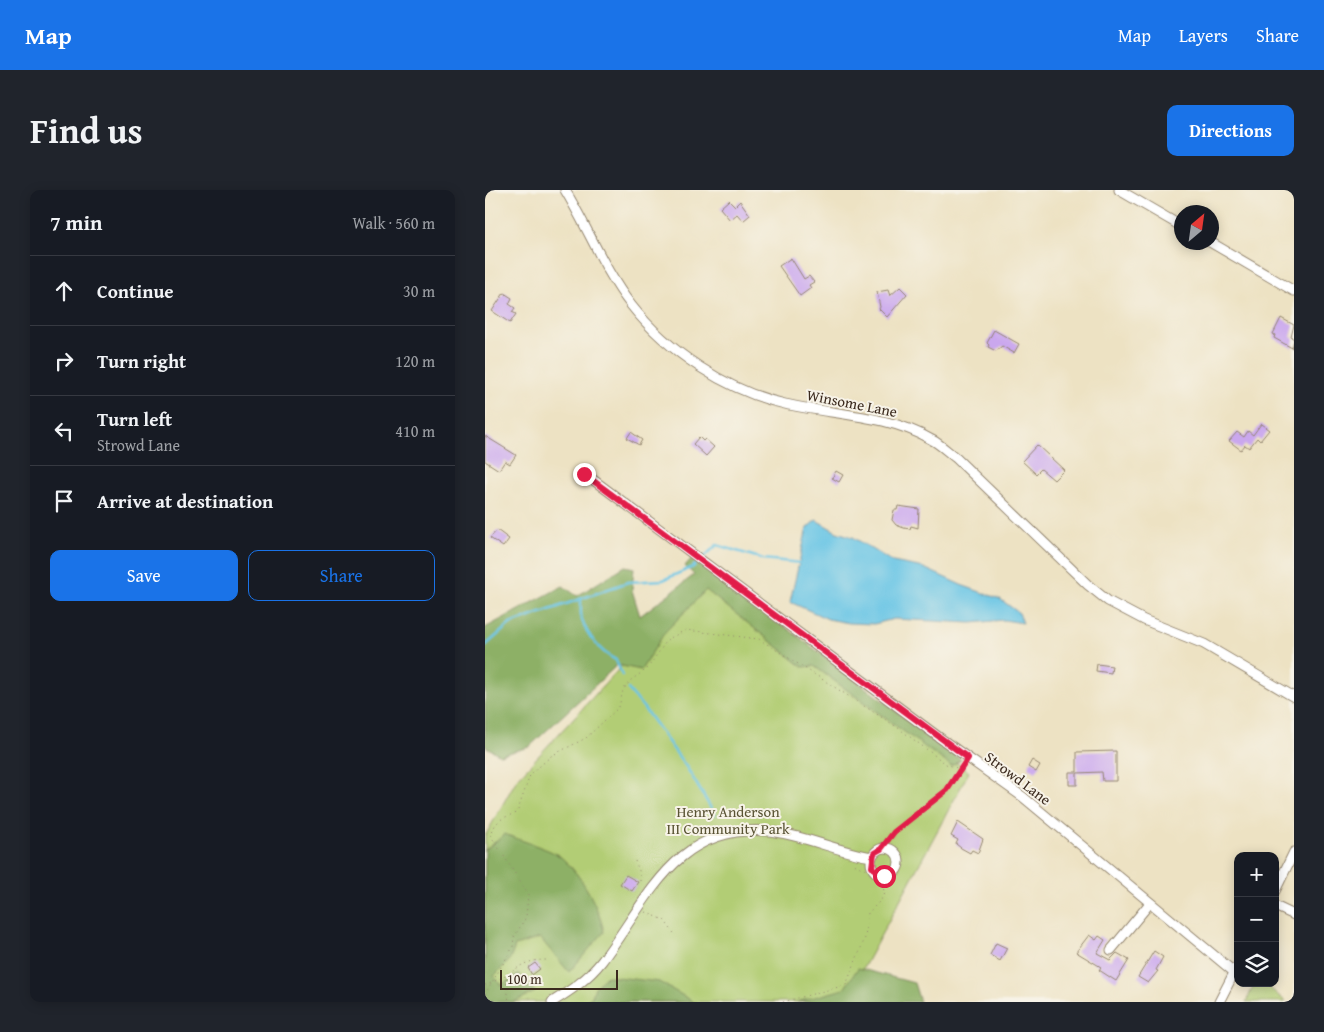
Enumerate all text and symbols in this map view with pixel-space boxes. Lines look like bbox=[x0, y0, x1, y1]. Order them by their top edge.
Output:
text: Map bbox=[25, 18, 72, 53]
text: Map bbox=[1118, 22, 1151, 49]
text: Layers bbox=[1179, 22, 1228, 49]
text: Share bbox=[1256, 22, 1299, 49]
text: Find us bbox=[30, 105, 143, 156]
button: Directions bbox=[1167, 105, 1294, 156]
north arrow bbox=[1174, 205, 1219, 250]
text: 7 min bbox=[50, 207, 102, 238]
text: Walk · 560 m bbox=[352, 211, 435, 235]
icon: ahead bbox=[50, 277, 78, 305]
text: Continue bbox=[97, 277, 174, 305]
text: 30 m bbox=[403, 279, 435, 303]
icon: right bbox=[50, 347, 78, 375]
text: Turn right bbox=[97, 347, 186, 375]
text: 120 m bbox=[395, 349, 435, 373]
street label: Winsome Lane bbox=[805, 384, 899, 422]
text: Turn left bbox=[97, 405, 172, 433]
icon: left bbox=[50, 417, 78, 445]
text: 410 m bbox=[395, 419, 435, 443]
text: Strowd Lane bbox=[97, 433, 180, 457]
route end bbox=[573, 463, 596, 486]
icon: arrive bbox=[50, 487, 78, 515]
text: Arrive at destination bbox=[97, 487, 273, 515]
button: Save bbox=[50, 550, 238, 601]
button: Share bbox=[248, 550, 435, 601]
street label: Strowd Lane bbox=[981, 746, 1055, 810]
park label: Henry Anderson III Community Park bbox=[666, 801, 790, 839]
map controls bbox=[1234, 852, 1279, 987]
button: + bbox=[1234, 852, 1279, 897]
route start bbox=[873, 865, 896, 888]
button: − bbox=[1234, 897, 1279, 942]
button: layers bbox=[1234, 942, 1279, 987]
scale bar bbox=[500, 967, 617, 990]
text: 100 m bbox=[507, 969, 542, 989]

